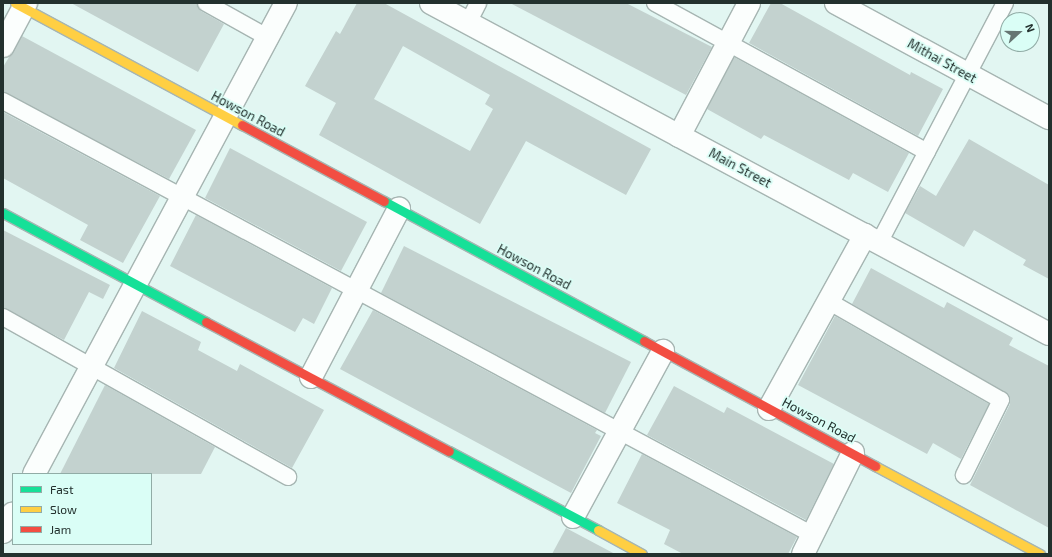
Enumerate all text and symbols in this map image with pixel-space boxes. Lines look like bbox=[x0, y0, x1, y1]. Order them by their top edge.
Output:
north arrow bbox=[1000, 12, 1040, 52]
text: N bbox=[1023, 22, 1038, 34]
street label: Mithai Street bbox=[905, 36, 979, 86]
street label: Howson Road bbox=[209, 88, 287, 140]
street label: Main Street bbox=[706, 145, 774, 191]
street label: Howson Road bbox=[495, 241, 573, 293]
street label: Howson Road bbox=[780, 394, 858, 446]
legend bbox=[12, 473, 152, 545]
text: Fast bbox=[50, 482, 73, 496]
text: Slow bbox=[50, 502, 77, 516]
text: Jam bbox=[50, 522, 71, 536]

